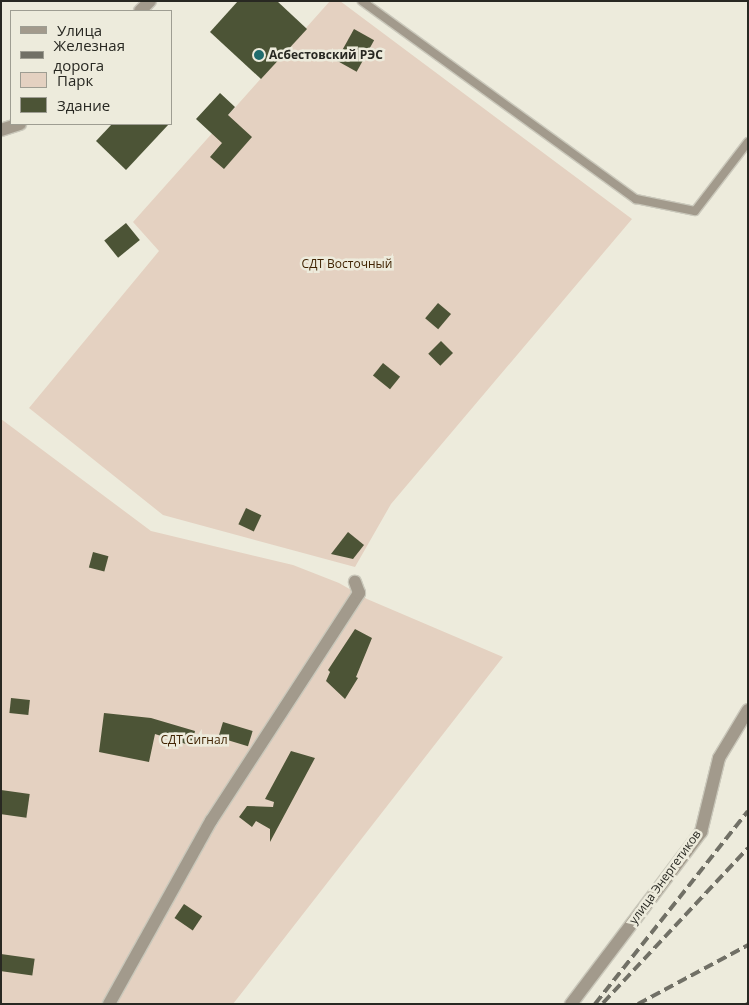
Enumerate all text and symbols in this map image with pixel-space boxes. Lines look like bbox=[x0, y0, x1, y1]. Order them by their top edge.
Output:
legend bbox=[10, 10, 172, 125]
text: Улица bbox=[57, 20, 102, 40]
text: Железная дорога bbox=[54, 35, 125, 75]
place label: Асбестовский РЭС bbox=[269, 48, 383, 62]
marker: Асбестовский РЭС bbox=[253, 49, 265, 61]
text: Парк bbox=[57, 70, 93, 90]
text: Здание bbox=[57, 95, 110, 115]
park label: СДТ Восточный bbox=[302, 257, 392, 271]
park label: СДТ Сигнал bbox=[161, 733, 227, 747]
street label: улица Энергетиков bbox=[626, 827, 704, 927]

